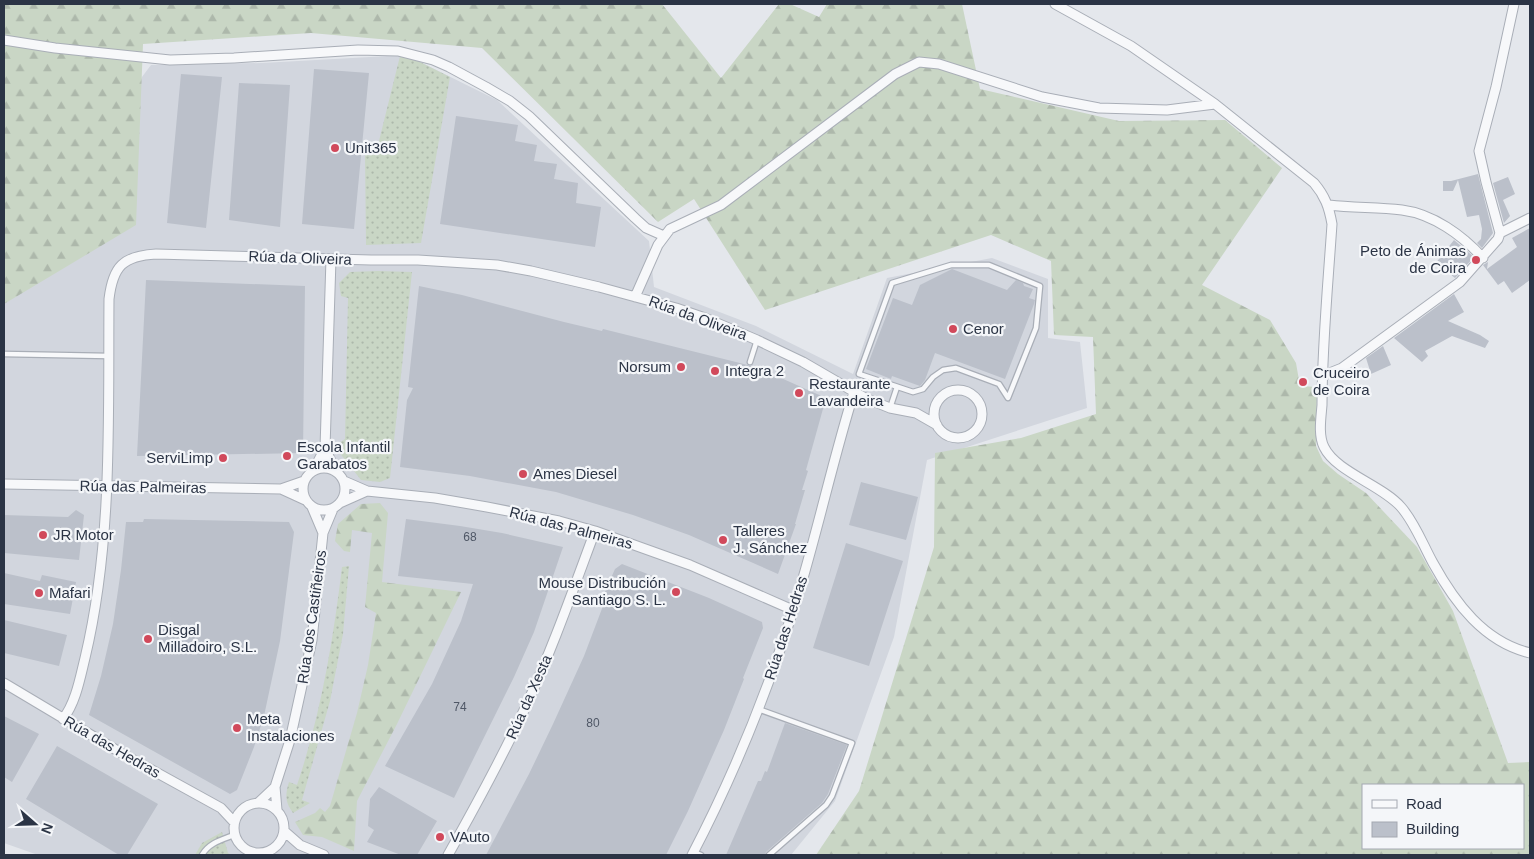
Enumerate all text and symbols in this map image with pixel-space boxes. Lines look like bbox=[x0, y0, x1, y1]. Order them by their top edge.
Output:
place label: Unit365 bbox=[345, 139, 397, 156]
marker: Unit365 bbox=[329, 142, 341, 154]
place label: Peto de Ánimas de Coira bbox=[1360, 242, 1467, 276]
street label: Rúa da Oliveira bbox=[248, 247, 353, 268]
marker: Peto de Ánimas de Coira bbox=[1470, 254, 1482, 266]
street label: Rúa da Oliveira bbox=[647, 292, 750, 343]
place label: Cenor bbox=[963, 320, 1004, 337]
marker: Cenor bbox=[947, 323, 959, 335]
place label: Norsum bbox=[618, 358, 671, 375]
marker: Norsum bbox=[675, 361, 687, 373]
place label: Integra 2 bbox=[725, 362, 784, 379]
place label: Cruceiro de Coira bbox=[1313, 364, 1370, 398]
marker: Integra 2 bbox=[709, 365, 721, 377]
place label: Restaurante Lavandeira bbox=[809, 375, 891, 409]
marker: Cruceiro de Coira bbox=[1297, 376, 1309, 388]
marker: Restaurante Lavandeira bbox=[793, 387, 805, 399]
place label: Escola Infantil Garabatos bbox=[297, 438, 390, 472]
place label: ServiLimp bbox=[146, 449, 213, 466]
marker: Escola Infantil Garabatos bbox=[281, 450, 293, 462]
marker: ServiLimp bbox=[217, 452, 229, 464]
place label: Ames Diesel bbox=[533, 465, 617, 482]
marker: Ames Diesel bbox=[517, 468, 529, 480]
street label: Rúa das Palmeiras bbox=[80, 477, 207, 496]
street label: Rúa das Palmeiras bbox=[508, 503, 635, 552]
place label: Talleres J. Sánchez bbox=[733, 522, 807, 556]
place label: JR Motor bbox=[53, 526, 114, 543]
marker: JR Motor bbox=[37, 529, 49, 541]
house number: 68 bbox=[463, 530, 477, 544]
marker: Talleres J. Sánchez bbox=[717, 534, 729, 546]
street label: Rúa dos Castiñeiros bbox=[294, 549, 329, 685]
place label: Mouse Distribución Santiago S. L. bbox=[538, 574, 666, 608]
street label: Rúa das Hedras bbox=[761, 574, 810, 682]
place label: Mafari bbox=[49, 584, 91, 601]
marker: Mouse Distribución Santiago S. L. bbox=[670, 586, 682, 598]
marker: Mafari bbox=[33, 587, 45, 599]
place label: Disgal Milladoiro, S.L. bbox=[158, 621, 257, 655]
marker: Disgal Milladoiro, S.L. bbox=[142, 633, 154, 645]
street label: Rúa da Xesta bbox=[502, 651, 555, 742]
house number: 74 bbox=[453, 700, 467, 714]
place label: Meta Instalaciones bbox=[247, 710, 335, 744]
street label: Rúa das Hedras bbox=[61, 712, 163, 781]
house number: 80 bbox=[586, 716, 600, 730]
marker: Meta Instalaciones bbox=[231, 722, 243, 734]
legend bbox=[1362, 784, 1524, 849]
text: Road bbox=[1406, 795, 1442, 812]
north arrow bbox=[10, 799, 60, 849]
text: Building bbox=[1406, 820, 1459, 837]
text: N bbox=[38, 821, 56, 836]
place label: VAuto bbox=[450, 828, 490, 845]
marker: VAuto bbox=[434, 831, 446, 843]

